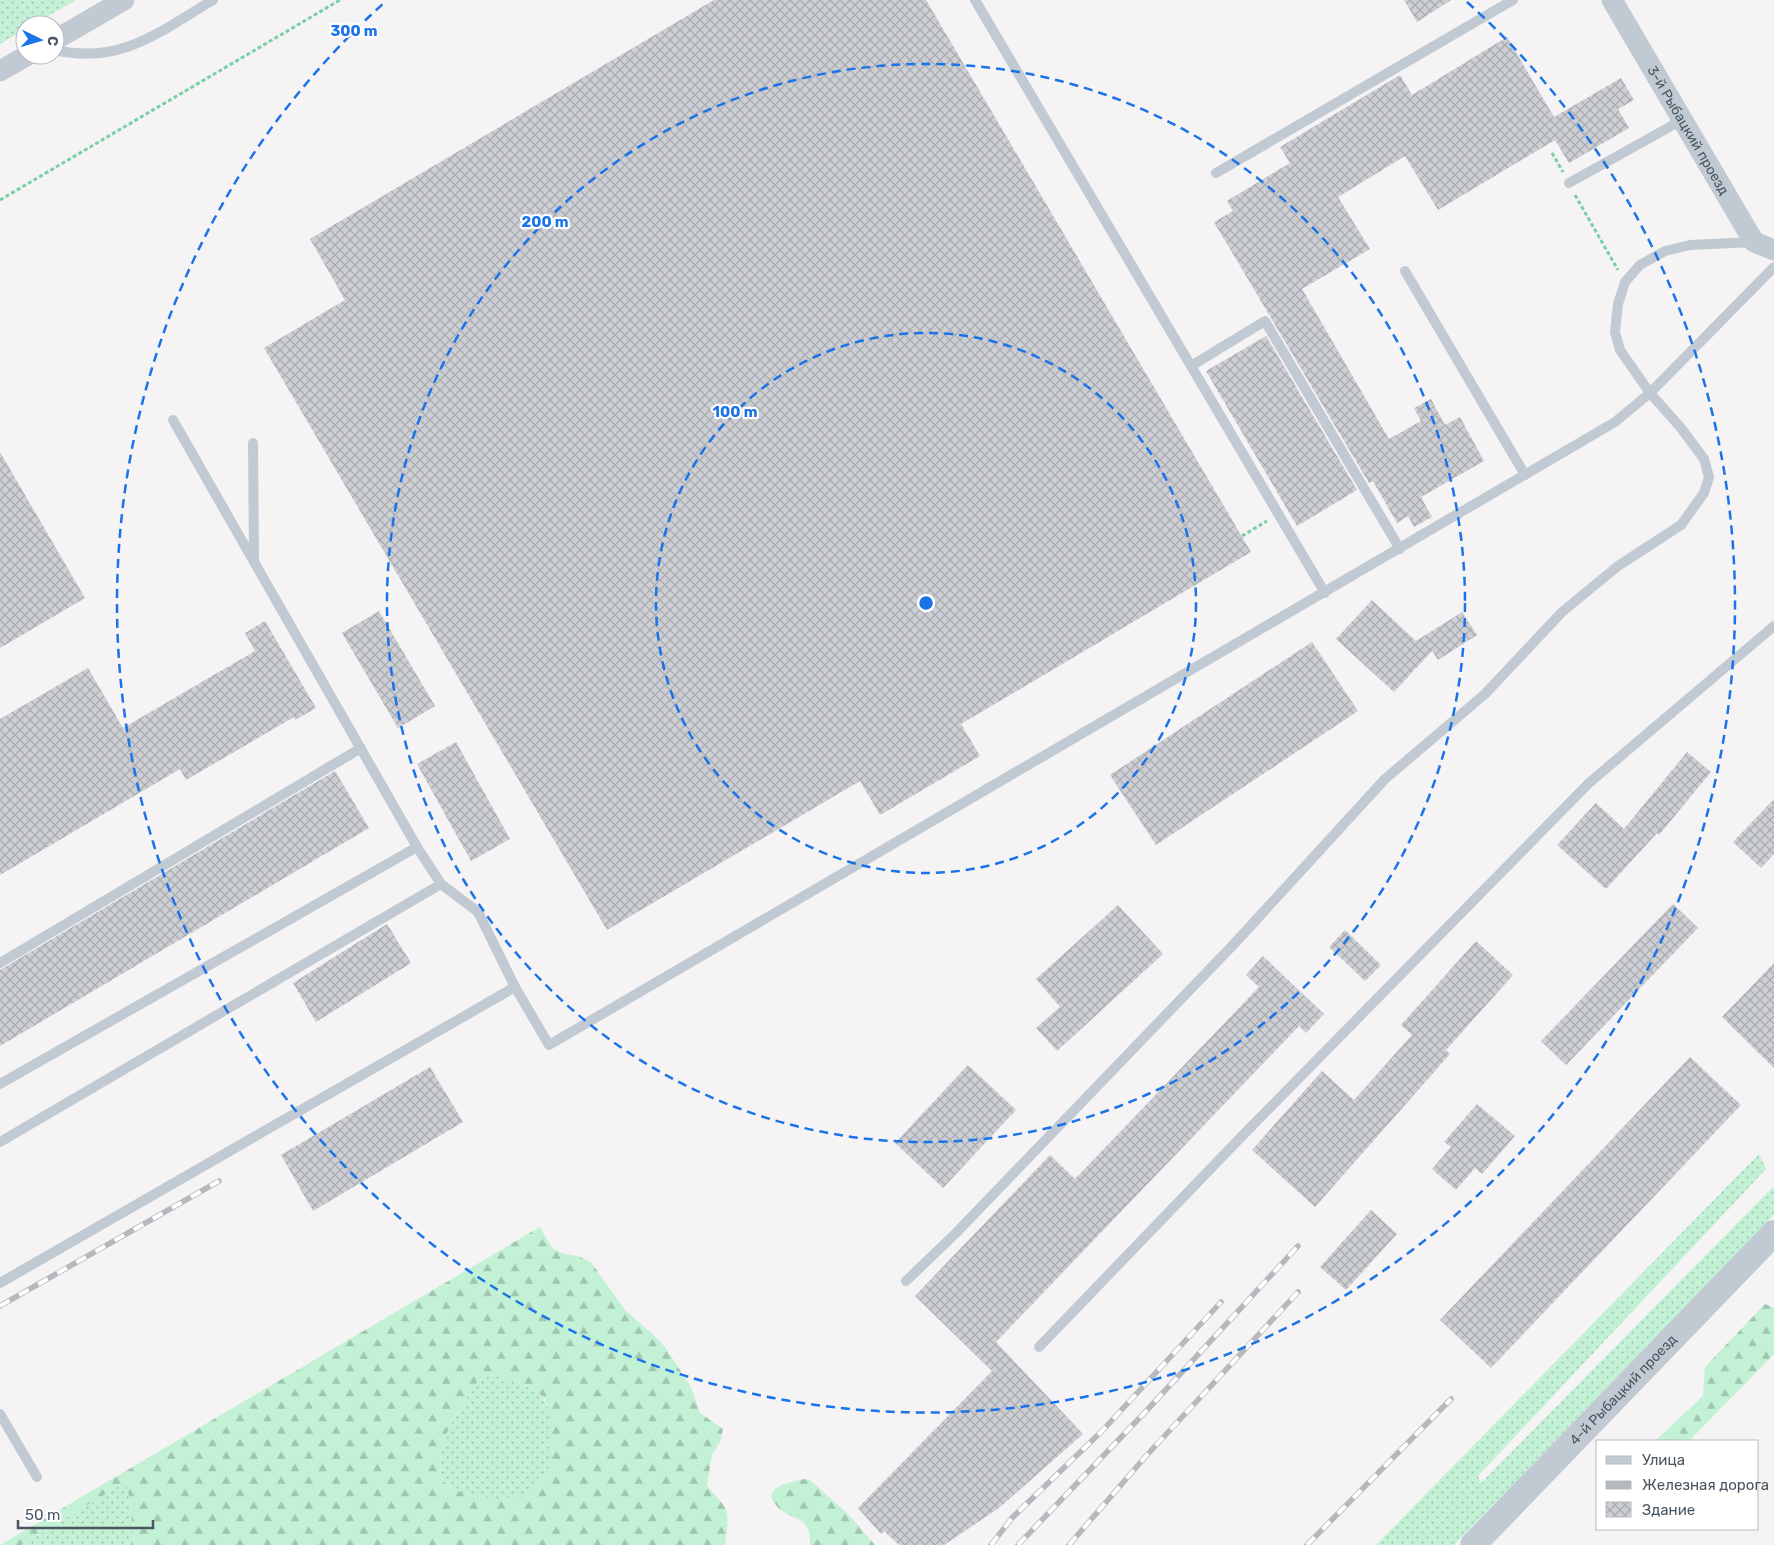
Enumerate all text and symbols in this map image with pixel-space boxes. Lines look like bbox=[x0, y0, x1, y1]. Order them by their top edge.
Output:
north arrow bbox=[15, 15, 65, 65]
text: 300 m bbox=[330, 22, 378, 40]
text: С bbox=[44, 35, 61, 47]
street label: 3-й Рыбацкий проезд bbox=[1644, 63, 1733, 198]
text: 200 m bbox=[521, 213, 569, 231]
text: 100 m bbox=[713, 403, 757, 421]
centre of rings bbox=[917, 594, 935, 612]
street label: 4-й Рыбацкий проезд bbox=[1566, 1331, 1680, 1448]
legend bbox=[1596, 1440, 1759, 1530]
text: Улица bbox=[1642, 1451, 1685, 1469]
text: Железная дорога bbox=[1642, 1476, 1769, 1494]
scale bar bbox=[18, 1498, 152, 1530]
text: Здание bbox=[1642, 1501, 1695, 1519]
text: 50 m bbox=[25, 1506, 60, 1524]

